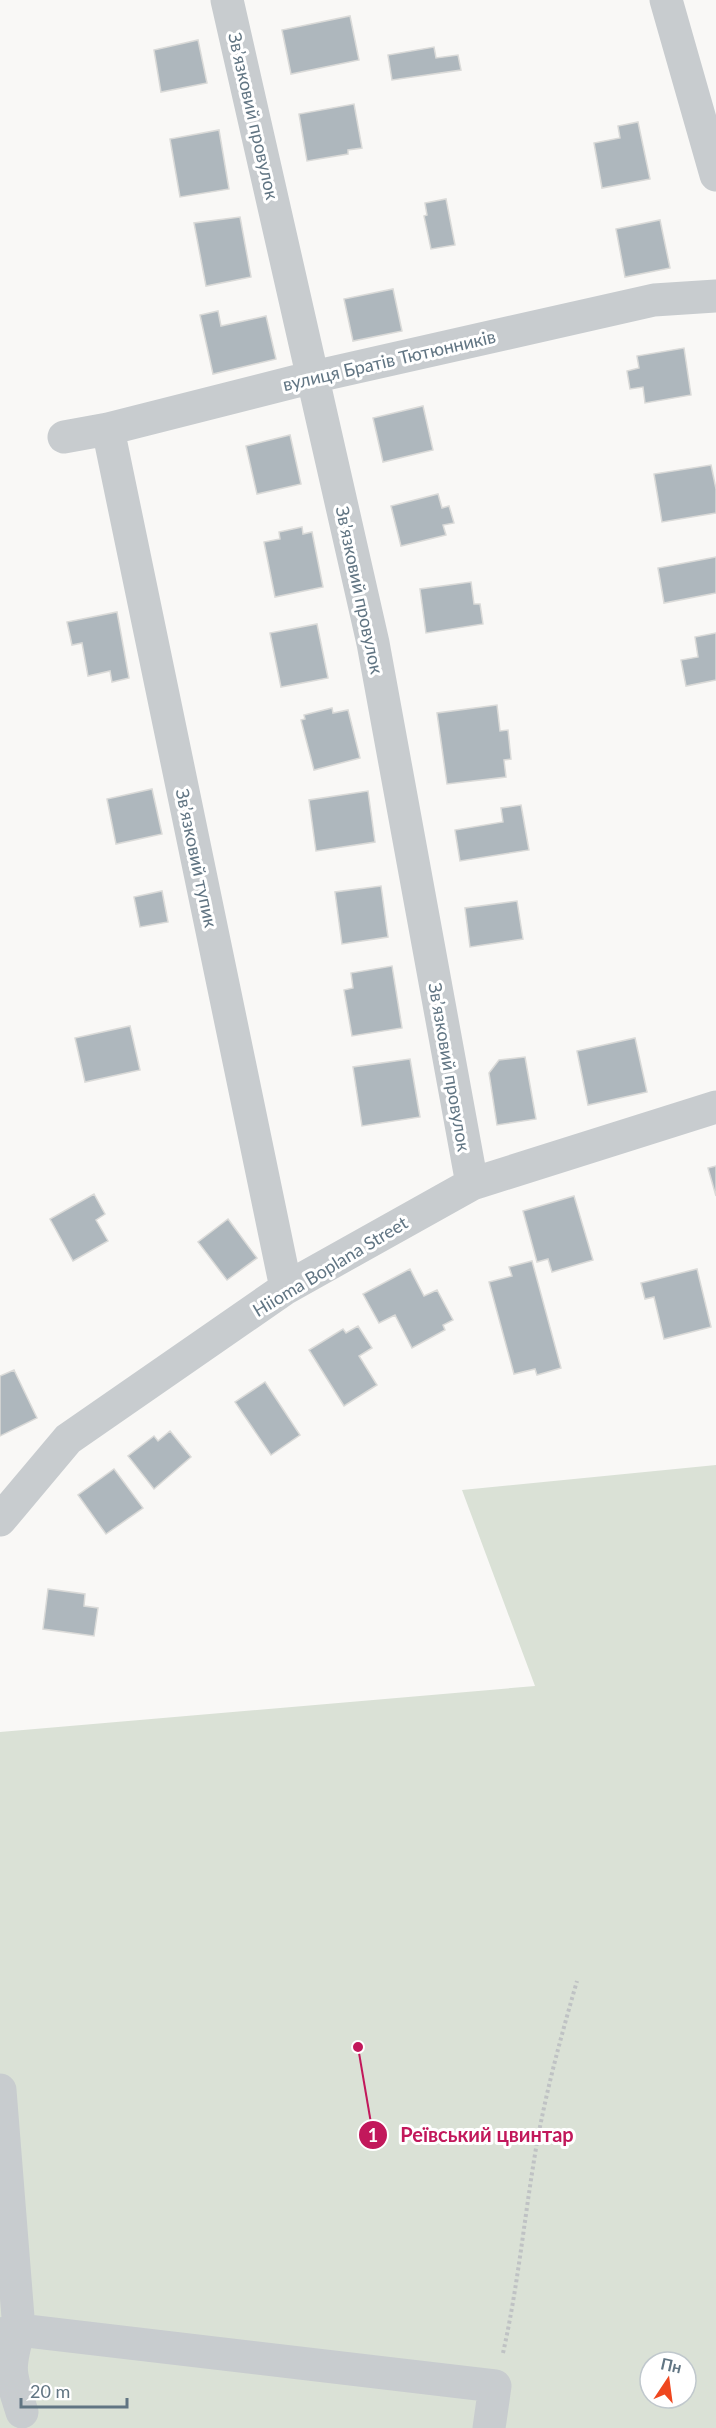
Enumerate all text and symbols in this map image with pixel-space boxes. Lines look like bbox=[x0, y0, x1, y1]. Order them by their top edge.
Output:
street label: Звʼязковий провулок bbox=[224, 30, 284, 202]
street label: вулиця Братів Тютюнників bbox=[280, 325, 498, 395]
street label: Звʼязковий провулок bbox=[331, 504, 389, 677]
street label: Звʼязковий тупик bbox=[172, 787, 223, 930]
street label: Звʼязковий провулок bbox=[424, 981, 476, 1154]
street label: Hiioma Boplana Street bbox=[249, 1211, 412, 1321]
callout: Реївський цвинтар bbox=[358, 2116, 585, 2154]
text: Реївський цвинтар bbox=[400, 2122, 574, 2146]
text: 1 bbox=[368, 2124, 378, 2146]
north arrow bbox=[638, 2350, 698, 2410]
text: Пн bbox=[659, 2353, 684, 2377]
scale bar bbox=[21, 2371, 128, 2409]
text: 20 m bbox=[30, 2380, 70, 2402]

